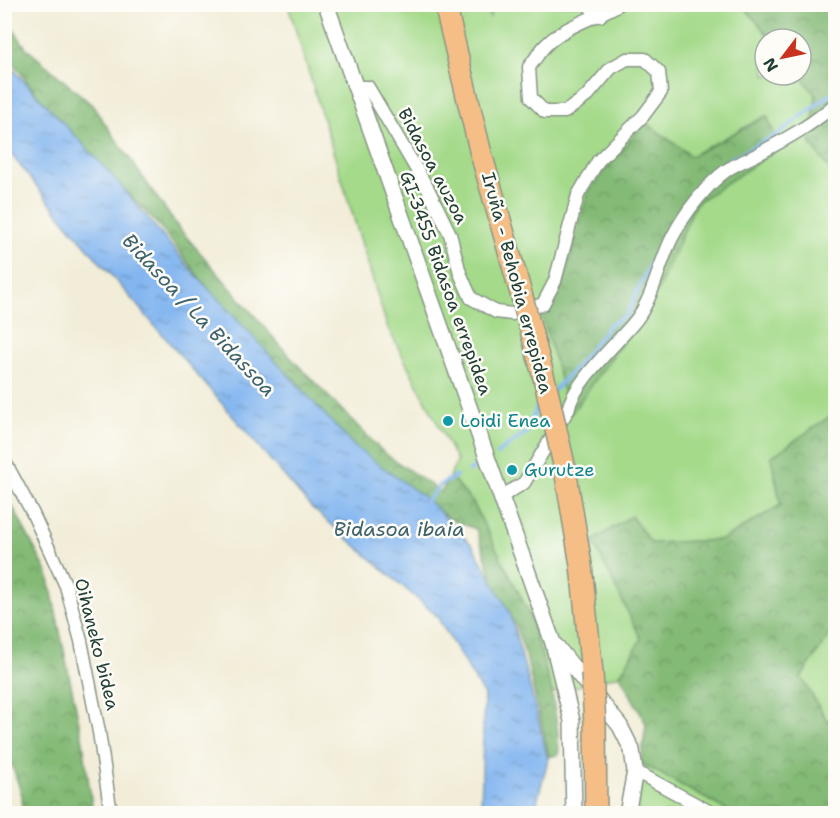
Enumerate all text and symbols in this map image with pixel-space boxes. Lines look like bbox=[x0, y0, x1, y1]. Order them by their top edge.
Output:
north arrow bbox=[753, 27, 813, 87]
text: N bbox=[758, 54, 783, 76]
street label: Bidasoa auzoa bbox=[392, 104, 474, 228]
street label: GI-3455 Bidasoa errepidea bbox=[394, 168, 498, 398]
street label: Iruña - Behobia errepidea bbox=[476, 170, 558, 396]
water label: Bidasoa / La Bidassoa bbox=[117, 228, 281, 402]
place label: Loidi Enea bbox=[460, 409, 551, 433]
marker: Loidi Enea bbox=[441, 414, 455, 428]
place label: Gurutze bbox=[524, 458, 594, 482]
marker: Gurutze bbox=[505, 463, 519, 477]
water label: Bidasoa ibaia bbox=[333, 516, 465, 542]
street label: Oihaneko bidea bbox=[69, 576, 125, 712]

